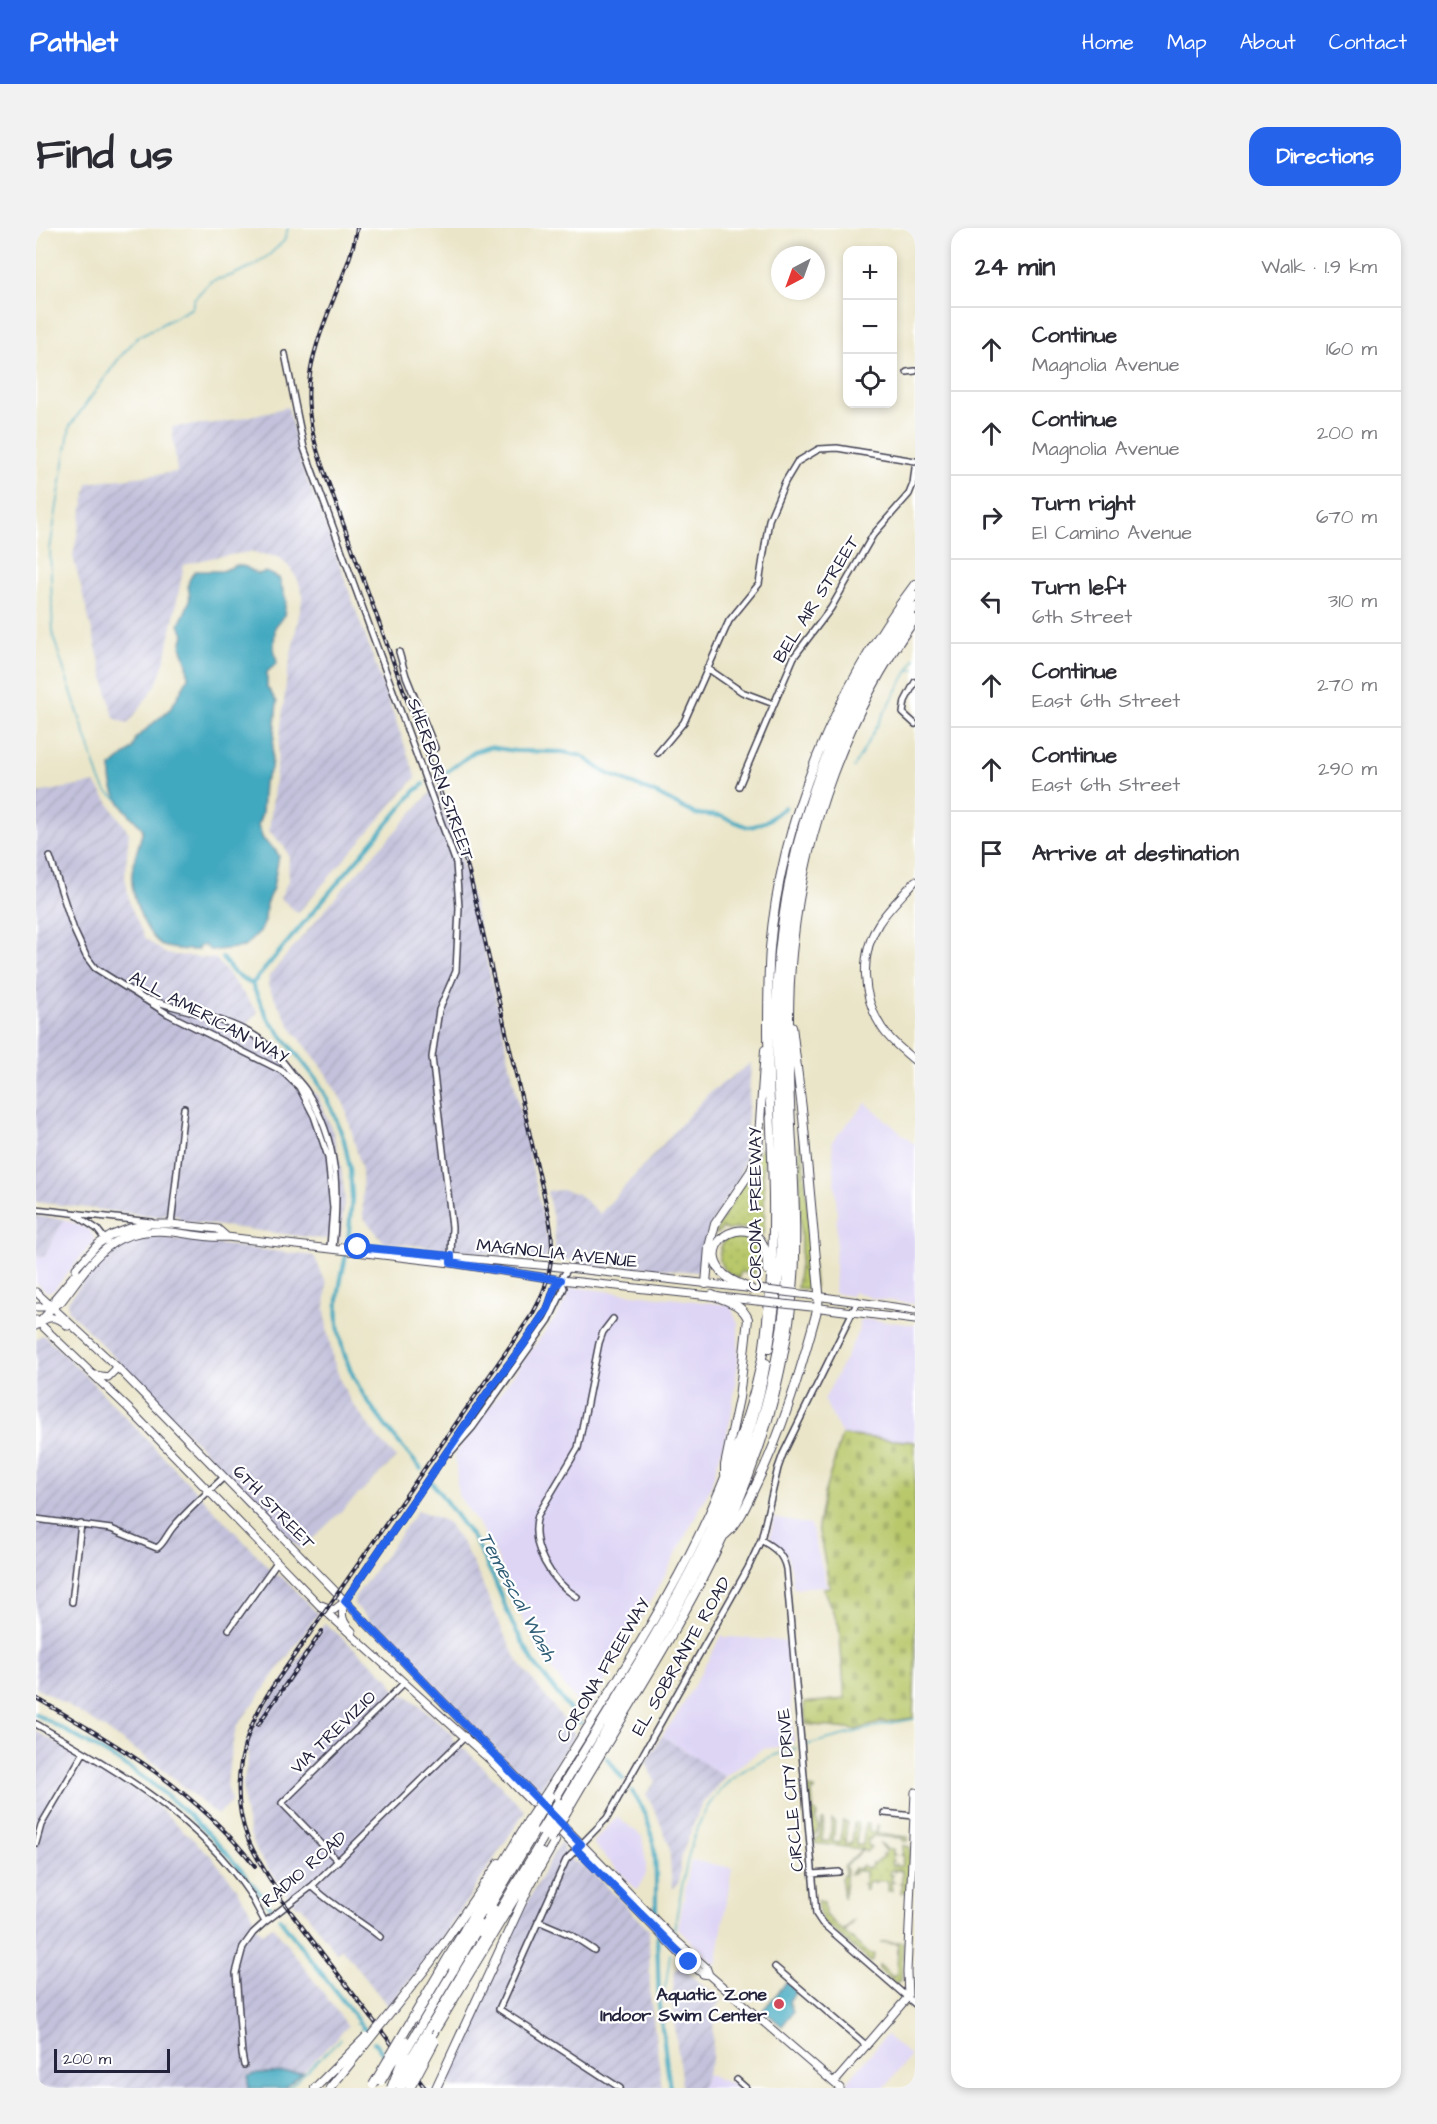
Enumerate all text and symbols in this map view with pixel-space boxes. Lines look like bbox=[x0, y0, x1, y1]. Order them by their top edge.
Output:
text: Pathlet bbox=[30, 23, 118, 62]
text: Home bbox=[1082, 28, 1134, 57]
text: Map bbox=[1167, 28, 1207, 57]
text: About bbox=[1240, 28, 1296, 57]
text: Contact bbox=[1329, 28, 1407, 57]
text: Find us bbox=[36, 127, 173, 185]
button: Directions bbox=[1249, 127, 1401, 186]
north arrow bbox=[771, 246, 825, 300]
map controls bbox=[843, 246, 897, 408]
button: + bbox=[843, 246, 897, 300]
text: 24 min bbox=[975, 249, 1055, 285]
text: Walk · 1.9 km bbox=[1261, 253, 1377, 281]
button: − bbox=[843, 300, 897, 354]
text: Continue bbox=[1032, 320, 1117, 351]
icon: ahead bbox=[975, 333, 1008, 366]
text: 160 m bbox=[1326, 335, 1377, 363]
text: Magnolia Avenue bbox=[1032, 351, 1180, 379]
button: locate bbox=[843, 354, 897, 408]
text: Continue bbox=[1032, 404, 1117, 435]
icon: ahead bbox=[975, 417, 1008, 450]
text: 200 m bbox=[1317, 419, 1377, 447]
text: Magnolia Avenue bbox=[1032, 435, 1180, 463]
text: Turn right bbox=[1032, 488, 1135, 519]
icon: right bbox=[975, 501, 1008, 534]
text: 670 m bbox=[1316, 503, 1377, 531]
text: El Camino Avenue bbox=[1032, 519, 1192, 547]
street label: BEL AIR STREET bbox=[767, 530, 866, 668]
text: Turn left bbox=[1032, 572, 1126, 603]
icon: left bbox=[975, 585, 1008, 618]
text: 310 m bbox=[1328, 587, 1377, 615]
text: 6th Street bbox=[1032, 603, 1132, 631]
text: Continue bbox=[1032, 656, 1117, 687]
icon: ahead bbox=[975, 669, 1008, 702]
text: 270 m bbox=[1317, 671, 1377, 699]
text: East 6th Street bbox=[1032, 687, 1180, 715]
street label: SHERBORN STREET bbox=[401, 695, 480, 864]
text: Continue bbox=[1032, 740, 1117, 771]
icon: ahead bbox=[975, 753, 1008, 786]
text: 290 m bbox=[1318, 755, 1377, 783]
text: East 6th Street bbox=[1032, 771, 1180, 799]
icon: arrive bbox=[975, 837, 1008, 870]
text: Arrive at destination bbox=[1032, 838, 1239, 869]
street label: ALL AMERICAN WAY bbox=[125, 965, 293, 1070]
street label: CORONA FREEWAY bbox=[743, 1126, 768, 1291]
route start bbox=[344, 1233, 370, 1259]
street label: MAGNOLIA AVENUE bbox=[475, 1233, 639, 1274]
street label: 6TH STREET bbox=[227, 1460, 321, 1556]
water label: Temescal Wash bbox=[471, 1527, 563, 1667]
street label: EL SOBRANTE ROAD bbox=[626, 1572, 737, 1740]
street label: CORONA FREEWAY bbox=[550, 1593, 657, 1747]
street label: VIA TREVIZIO bbox=[285, 1685, 382, 1780]
street label: CIRCLE CITY DRIVE bbox=[771, 1707, 810, 1873]
street label: RADIO ROAD bbox=[256, 1825, 353, 1914]
route end bbox=[675, 1948, 701, 1974]
place label: Aquatic Zone Indoor Swim Center bbox=[600, 1982, 767, 2028]
marker: Aquatic Zone Indoor Swim Center bbox=[772, 1997, 786, 2011]
scale bar bbox=[54, 2046, 170, 2074]
text: 200 m bbox=[63, 2048, 111, 2070]

